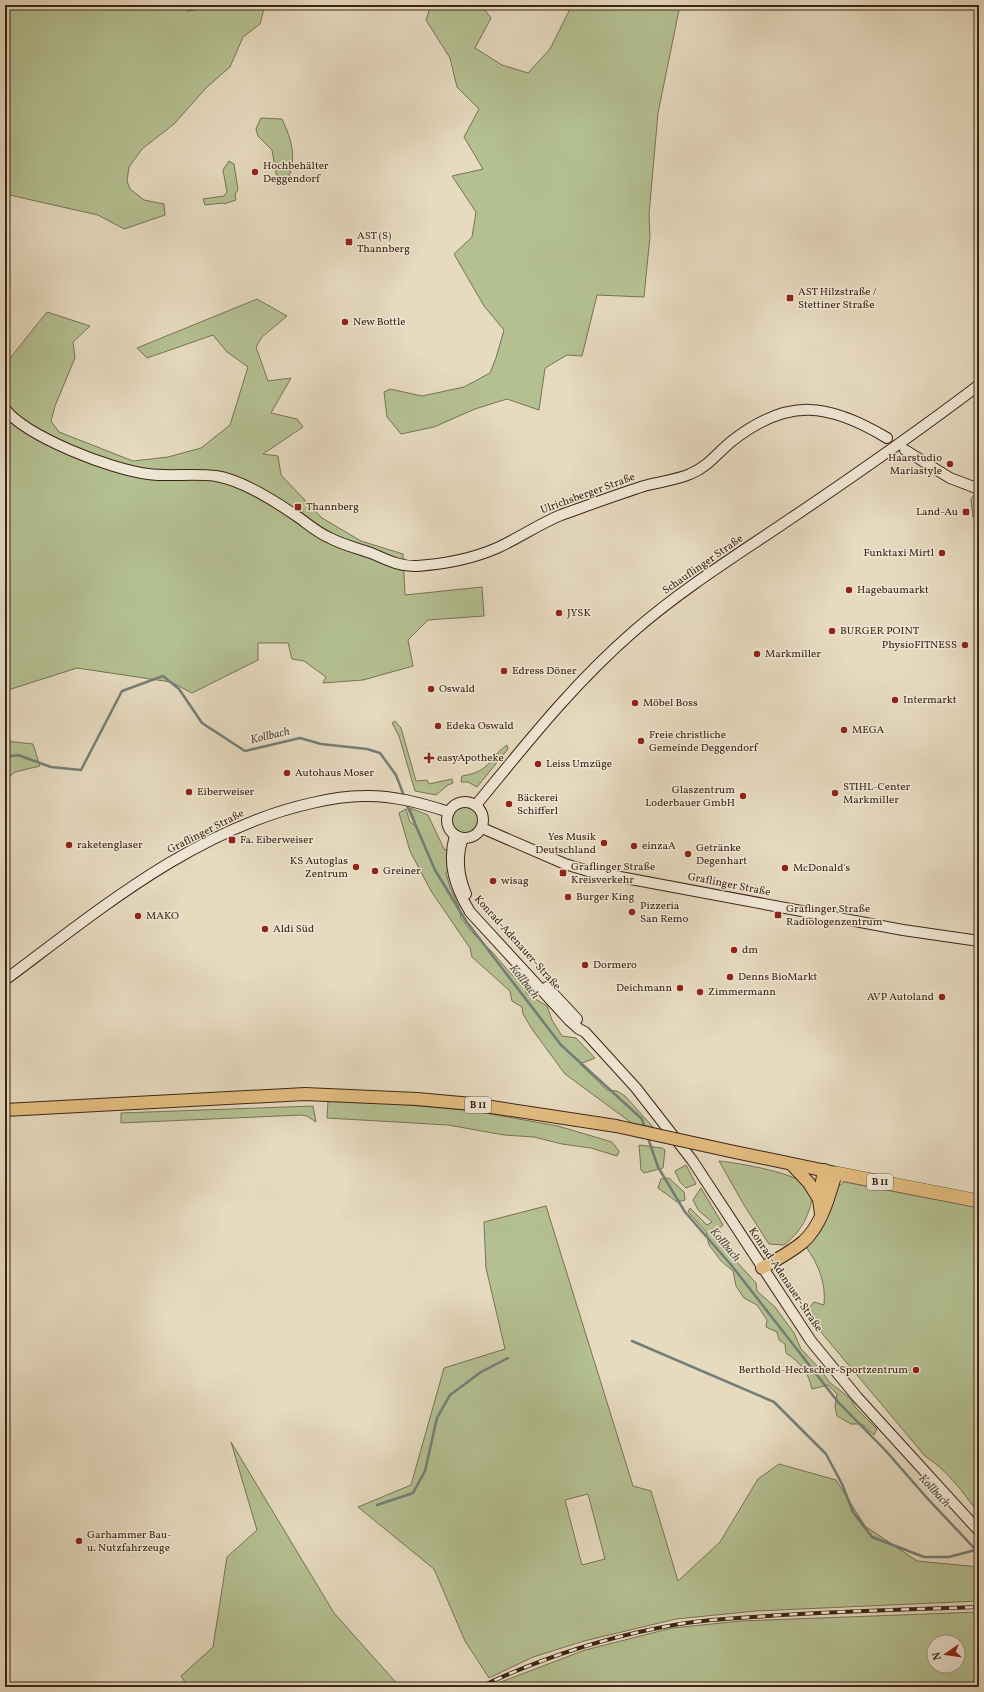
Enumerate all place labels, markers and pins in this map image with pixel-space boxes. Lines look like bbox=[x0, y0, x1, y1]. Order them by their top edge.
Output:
place label: Hochbehälter Deggendorf bbox=[263, 159, 329, 187]
marker: Hochbehälter Deggendorf bbox=[250, 167, 260, 177]
place label: AST (S) Thannberg bbox=[357, 229, 410, 257]
marker: AST (S) Thannberg bbox=[344, 237, 354, 247]
place label: AST Hilzstraße / Stettiner Straße bbox=[798, 285, 877, 313]
marker: AST Hilzstraße / Stettiner Straße bbox=[785, 293, 795, 303]
place label: New Bottle bbox=[353, 315, 405, 330]
marker: New Bottle bbox=[340, 317, 350, 327]
place label: Haarstudio Mariastyle bbox=[888, 451, 942, 479]
marker: Haarstudio Mariastyle bbox=[945, 459, 955, 469]
place label: Thannberg bbox=[306, 500, 359, 515]
marker: Thannberg bbox=[293, 502, 303, 512]
place label: Land-Au bbox=[916, 505, 958, 520]
marker: Land-Au bbox=[961, 507, 971, 517]
place label: Funktaxi Mirtl bbox=[864, 546, 934, 561]
marker: Funktaxi Mirtl bbox=[937, 548, 947, 558]
place label: Hagebaumarkt bbox=[857, 583, 929, 598]
marker: Hagebaumarkt bbox=[844, 585, 854, 595]
place label: JYSK bbox=[567, 606, 591, 621]
marker: JYSK bbox=[554, 608, 564, 618]
place label: BURGER POINT bbox=[840, 624, 920, 639]
marker: BURGER POINT bbox=[827, 626, 837, 636]
place label: PhysioFITNESS bbox=[882, 638, 957, 653]
marker: PhysioFITNESS bbox=[960, 640, 970, 650]
place label: Markmiller bbox=[765, 647, 821, 662]
marker: Markmiller bbox=[752, 649, 762, 659]
place label: Edress Döner bbox=[512, 664, 577, 679]
marker: Edress Döner bbox=[499, 666, 509, 676]
place label: Oswald bbox=[439, 682, 475, 697]
marker: Oswald bbox=[426, 684, 436, 694]
place label: Intermarkt bbox=[903, 693, 957, 708]
marker: Intermarkt bbox=[890, 695, 900, 705]
place label: Möbel Boss bbox=[643, 696, 698, 711]
marker: Möbel Boss bbox=[630, 698, 640, 708]
place label: Edeka Oswald bbox=[446, 719, 514, 734]
marker: Edeka Oswald bbox=[433, 721, 443, 731]
place label: MEGA bbox=[852, 723, 885, 738]
marker: MEGA bbox=[839, 725, 849, 735]
place label: Freie christliche Gemeinde Deggendorf bbox=[649, 728, 759, 756]
marker: Freie christliche Gemeinde Deggendorf bbox=[636, 736, 646, 746]
place label: easyApotheke bbox=[437, 751, 504, 766]
marker: easyApotheke bbox=[424, 753, 434, 763]
place label: Leiss Umzüge bbox=[546, 757, 612, 772]
marker: Leiss Umzüge bbox=[533, 759, 543, 769]
place label: Autohaus Moser bbox=[295, 766, 374, 781]
marker: Autohaus Moser bbox=[282, 768, 292, 778]
place label: STIHL-Center Markmiller bbox=[843, 780, 910, 808]
place label: Glaszentrum Loderbauer GmbH bbox=[645, 783, 735, 811]
place label: Eiberweiser bbox=[197, 785, 255, 800]
marker: Eiberweiser bbox=[184, 787, 194, 797]
marker: STIHL-Center Markmiller bbox=[830, 788, 840, 798]
place label: Bäckerei Schifferl bbox=[517, 791, 558, 819]
marker: Glaszentrum Loderbauer GmbH bbox=[738, 791, 748, 801]
marker: Bäckerei Schifferl bbox=[504, 799, 514, 809]
place label: Yes Musik Deutschland bbox=[535, 830, 596, 858]
place label: Fa. Eiberweiser bbox=[240, 833, 314, 848]
marker: Fa. Eiberweiser bbox=[227, 835, 237, 845]
place label: raketenglaser bbox=[77, 838, 143, 853]
marker: Yes Musik Deutschland bbox=[599, 838, 609, 848]
place label: einzaA bbox=[642, 839, 676, 854]
marker: raketenglaser bbox=[64, 840, 74, 850]
marker: einzaA bbox=[629, 841, 639, 851]
place label: Getränke Degenhart bbox=[696, 841, 747, 869]
marker: Getränke Degenhart bbox=[683, 849, 693, 859]
place label: KS Autoglas Zentrum bbox=[290, 854, 348, 882]
place label: Graflinger Straße Kreisverkehr bbox=[571, 860, 655, 888]
place label: McDonald's bbox=[793, 861, 851, 876]
marker: KS Autoglas Zentrum bbox=[351, 862, 361, 872]
marker: McDonald's bbox=[780, 863, 790, 873]
place label: Greiner bbox=[383, 864, 421, 879]
marker: Greiner bbox=[370, 866, 380, 876]
marker: Graflinger Straße Kreisverkehr bbox=[558, 868, 568, 878]
place label: wisag bbox=[501, 874, 529, 889]
marker: wisag bbox=[488, 876, 498, 886]
place label: Burger King bbox=[576, 890, 635, 905]
marker: Burger King bbox=[563, 892, 573, 902]
place label: Pizzeria San Remo bbox=[640, 899, 689, 927]
place label: Graflinger Straße Radiologenzentrum bbox=[786, 902, 883, 930]
marker: Pizzeria San Remo bbox=[627, 907, 637, 917]
place label: MAKO bbox=[146, 909, 179, 924]
marker: Graflinger Straße Radiologenzentrum bbox=[773, 910, 783, 920]
marker: MAKO bbox=[133, 911, 143, 921]
place label: Aldi Süd bbox=[273, 922, 314, 937]
marker: Aldi Süd bbox=[260, 924, 270, 934]
place label: dm bbox=[742, 943, 758, 958]
marker: dm bbox=[729, 945, 739, 955]
place label: Dormero bbox=[593, 958, 637, 973]
marker: Dormero bbox=[580, 960, 590, 970]
place label: Denns BioMarkt bbox=[738, 970, 818, 985]
marker: Denns BioMarkt bbox=[725, 972, 735, 982]
place label: Deichmann bbox=[616, 981, 672, 996]
marker: Deichmann bbox=[675, 983, 685, 993]
place label: Zimmermann bbox=[708, 985, 776, 1000]
marker: Zimmermann bbox=[695, 987, 705, 997]
place label: AVP Autoland bbox=[867, 990, 934, 1005]
marker: AVP Autoland bbox=[937, 992, 947, 1002]
place label: Berthold-Heckscher-Sportzentrum bbox=[739, 1363, 908, 1378]
marker: Berthold-Heckscher-Sportzentrum bbox=[911, 1365, 921, 1375]
place label: Garhammer Bau- u. Nutzfahrzeuge bbox=[87, 1528, 172, 1556]
marker: Garhammer Bau- u. Nutzfahrzeuge bbox=[74, 1536, 84, 1546]

